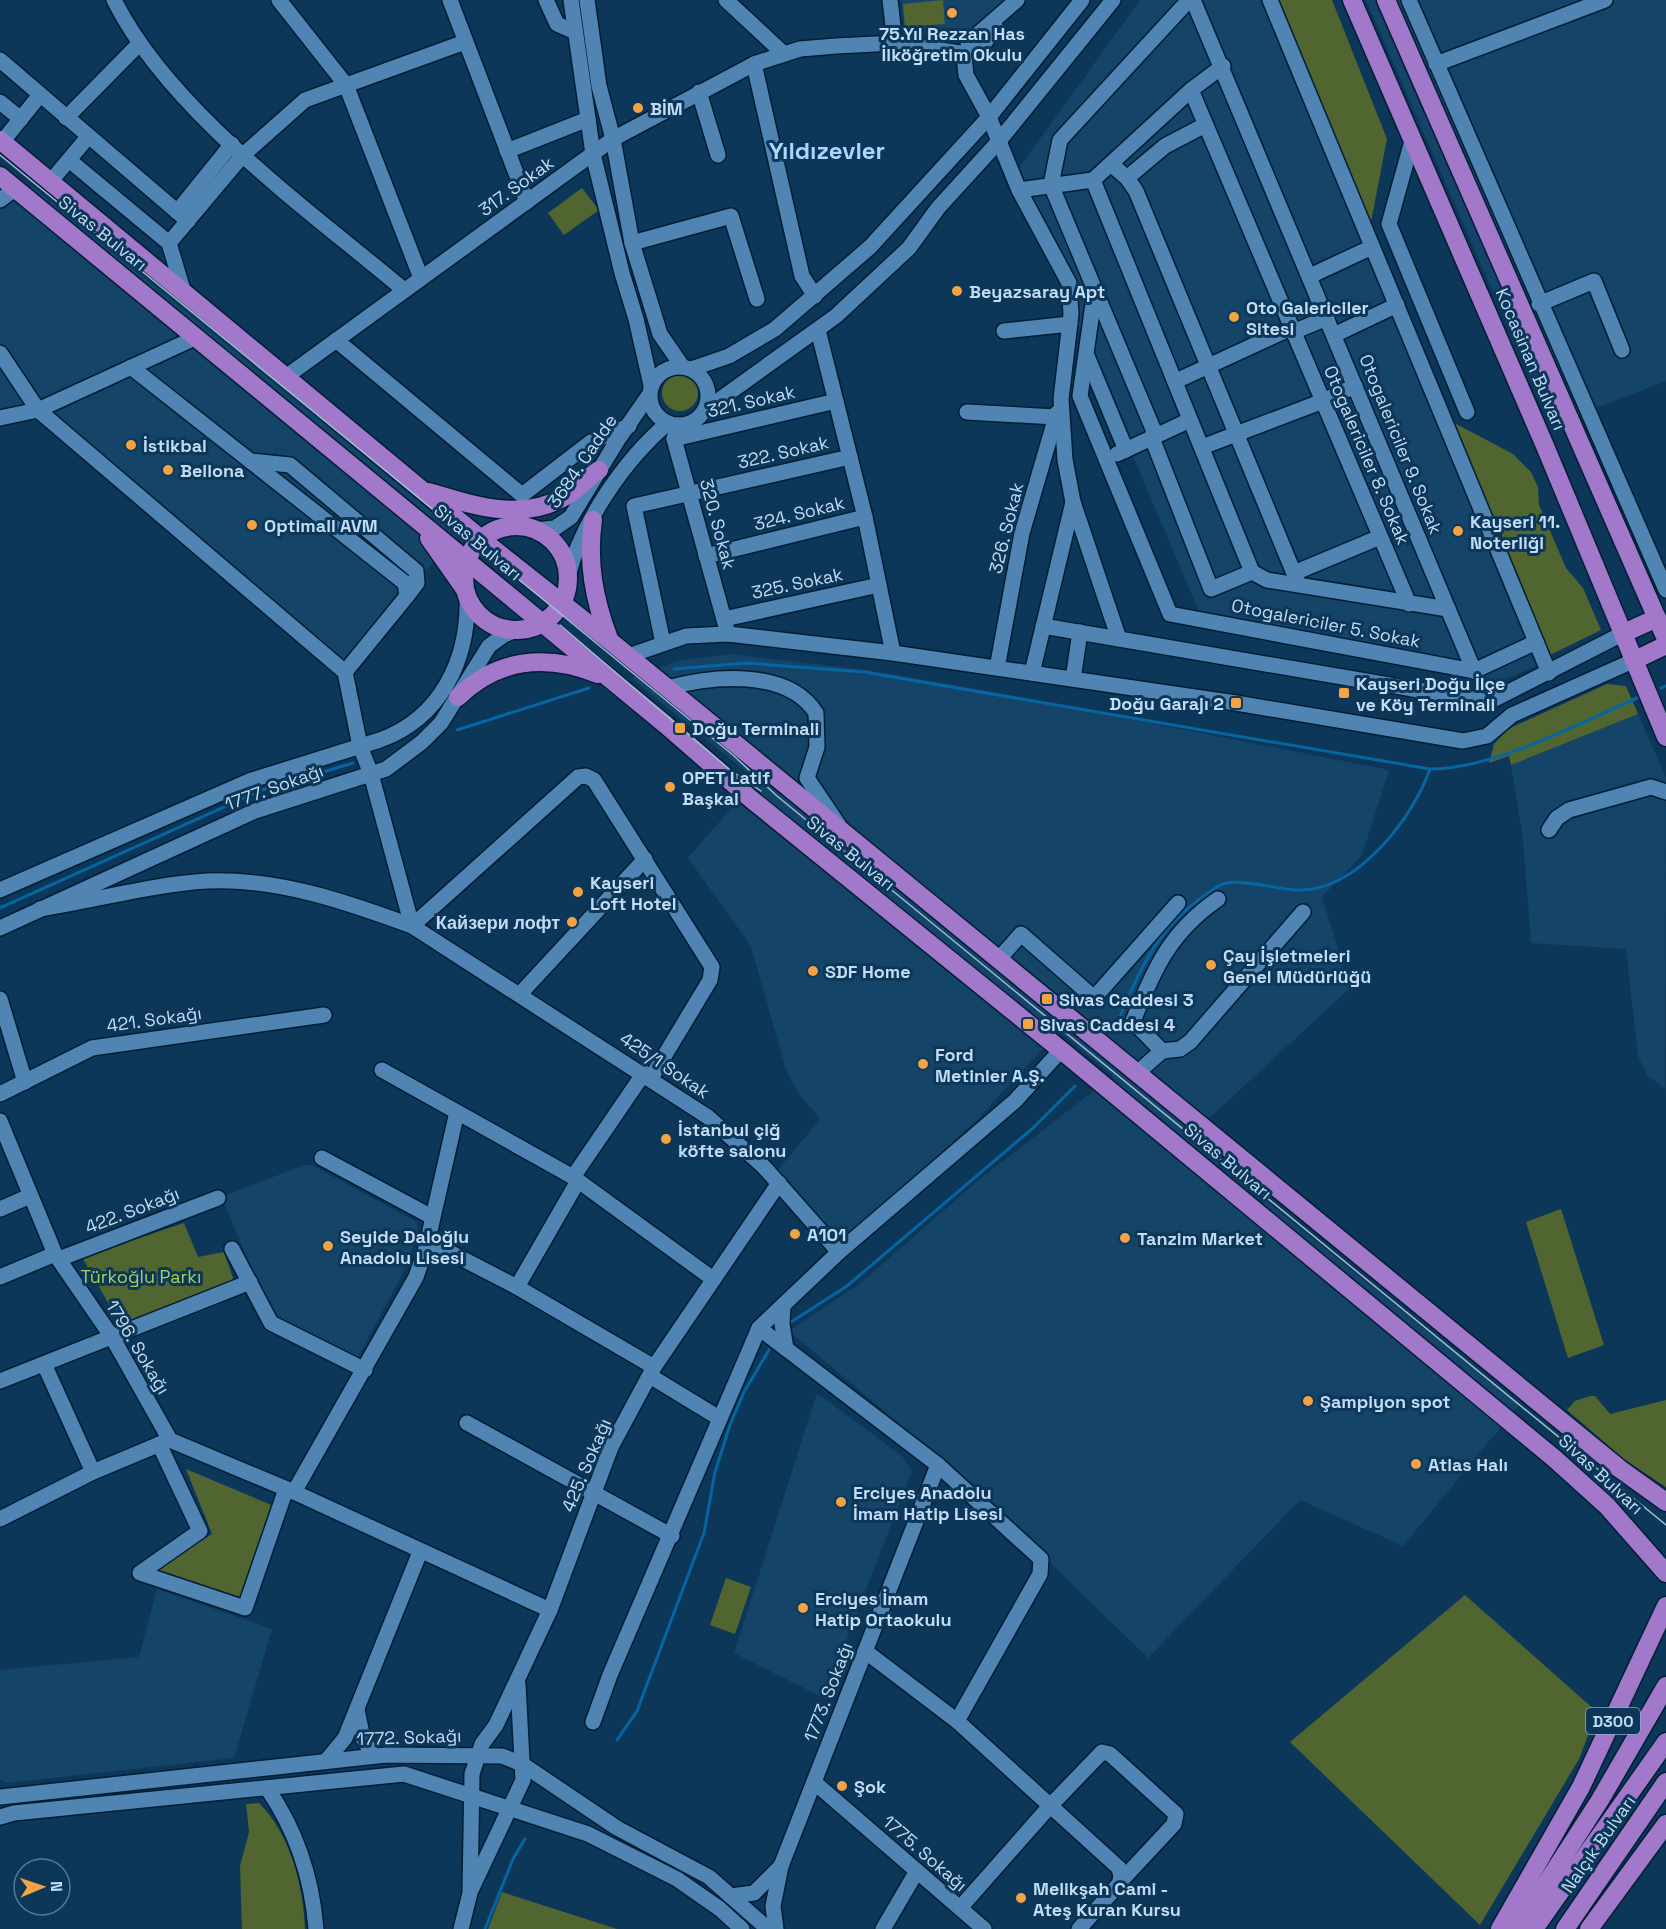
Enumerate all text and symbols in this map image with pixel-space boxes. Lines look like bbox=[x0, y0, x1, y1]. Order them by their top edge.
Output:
marker: 75.Yıl Rezzan Has İlköğretim Okulu bbox=[945, 6, 959, 20]
place label: 75.Yıl Rezzan Has İlköğretim Okulu bbox=[879, 22, 1025, 66]
place label: BİM bbox=[650, 97, 683, 120]
marker: BİM bbox=[631, 101, 645, 115]
district label: Yıldızevler bbox=[769, 135, 885, 166]
street label: 317. Sokak bbox=[474, 151, 558, 221]
street label: Sivas Bulvarı bbox=[54, 190, 152, 276]
place label: Beyazsaray Apt bbox=[969, 280, 1105, 303]
marker: Beyazsaray Apt bbox=[950, 284, 964, 298]
street label: Kocasinan Bulvarı bbox=[1491, 285, 1571, 433]
place label: Oto Galericiler Sitesi bbox=[1246, 296, 1369, 340]
marker: Oto Galericiler Sitesi bbox=[1227, 310, 1241, 324]
street label: Otogalericiler 9. Sokak bbox=[1354, 351, 1448, 538]
street label: Otogalericiler 8. Sokak bbox=[1319, 362, 1415, 548]
street label: 321. Sokak bbox=[705, 380, 797, 422]
street label: 3684. Cadde bbox=[542, 410, 622, 512]
street label: 322. Sokak bbox=[735, 430, 831, 474]
place label: İstikbal bbox=[143, 434, 207, 457]
marker: İstikbal bbox=[124, 438, 138, 452]
place label: Bellona bbox=[180, 459, 245, 482]
marker: Bellona bbox=[161, 463, 175, 477]
street label: 320. Sokak bbox=[695, 476, 741, 572]
street label: 326. Sokak bbox=[984, 480, 1028, 576]
street label: 324. Sokak bbox=[751, 491, 847, 535]
street label: Sivas Bulvarı bbox=[429, 499, 527, 585]
place label: Kayseri 11. Noterliği bbox=[1470, 510, 1560, 554]
place label: Optimall AVM bbox=[264, 514, 378, 537]
marker: Optimall AVM bbox=[245, 518, 259, 532]
marker: Kayseri 11. Noterliği bbox=[1451, 524, 1465, 538]
street label: 325. Sokak bbox=[749, 562, 845, 604]
street label: Otogalericiler 5. Sokak bbox=[1230, 593, 1423, 653]
place label: Kayseri Doğu İlçe ve Köy Terminali bbox=[1356, 672, 1505, 716]
marker: Kayseri Doğu İlçe ve Köy Terminali bbox=[1337, 686, 1351, 700]
place label: Doğu Garajı 2 bbox=[1109, 692, 1224, 715]
marker: Doğu Garajı 2 bbox=[1229, 696, 1243, 710]
place label: Doğu Terminali bbox=[692, 717, 819, 740]
marker: Doğu Terminali bbox=[673, 721, 687, 735]
street label: 1777. Sokağı bbox=[222, 759, 326, 815]
place label: OPET Latif Başkal bbox=[682, 766, 770, 810]
marker: OPET Latif Başkal bbox=[663, 780, 677, 794]
street label: Sivas Bulvarı bbox=[802, 810, 900, 896]
place label: Kayseri Loft Hotel bbox=[590, 871, 677, 915]
marker: Kayseri Loft Hotel bbox=[571, 885, 585, 899]
place label: Кайзери лофт bbox=[436, 911, 560, 934]
marker: Кайзери лофт bbox=[565, 915, 579, 929]
place label: Çay İşletmeleri Genel Müdürlüğü bbox=[1223, 944, 1371, 988]
marker: Çay İşletmeleri Genel Müdürlüğü bbox=[1204, 958, 1218, 972]
place label: SDF Home bbox=[825, 960, 911, 983]
marker: SDF Home bbox=[806, 964, 820, 978]
place label: Sivas Caddesi 3 bbox=[1059, 988, 1194, 1011]
marker: Sivas Caddesi 3 bbox=[1040, 992, 1054, 1006]
street label: 421. Sokağı bbox=[105, 1001, 203, 1037]
place label: Sivas Caddesi 4 bbox=[1040, 1013, 1176, 1036]
marker: Sivas Caddesi 4 bbox=[1021, 1017, 1035, 1031]
street label: 425/1 Sokak bbox=[616, 1027, 715, 1104]
place label: Ford Metinler A.Ş. bbox=[935, 1043, 1045, 1087]
marker: Ford Metinler A.Ş. bbox=[916, 1057, 930, 1071]
place label: İstanbul çiğ köfte salonu bbox=[678, 1118, 786, 1162]
street label: Sivas Bulvarı bbox=[1179, 1118, 1277, 1204]
marker: İstanbul çiğ köfte salonu bbox=[659, 1132, 673, 1146]
street label: 422. Sokağı bbox=[82, 1181, 182, 1239]
place label: A101 bbox=[807, 1223, 846, 1246]
place label: Seyide Daloğlu Anadolu Lisesi bbox=[340, 1225, 469, 1269]
marker: A101 bbox=[788, 1227, 802, 1241]
place label: Tanzim Market bbox=[1137, 1227, 1263, 1250]
marker: Tanzim Market bbox=[1118, 1231, 1132, 1245]
marker: Seyide Daloğlu Anadolu Lisesi bbox=[321, 1239, 335, 1253]
park label: Türkoğlu Parkı bbox=[81, 1265, 201, 1288]
street label: 1796. Sokağı bbox=[101, 1296, 175, 1398]
place label: Şampiyon spot bbox=[1320, 1390, 1451, 1413]
marker: Şampiyon spot bbox=[1301, 1394, 1315, 1408]
street label: 425. Sokağı bbox=[556, 1415, 616, 1515]
street label: Sivas Bulvarı bbox=[1554, 1429, 1648, 1519]
place label: Atlas Halı bbox=[1428, 1453, 1508, 1476]
marker: Atlas Halı bbox=[1409, 1457, 1423, 1471]
place label: Erciyes Anadolu İmam Hatip Lisesi bbox=[853, 1481, 1003, 1525]
marker: Erciyes Anadolu İmam Hatip Lisesi bbox=[834, 1495, 848, 1509]
place label: Erciyes İmam Hatip Ortaokulu bbox=[815, 1587, 951, 1631]
marker: Erciyes İmam Hatip Ortaokulu bbox=[796, 1601, 810, 1615]
street label: 1773. Sokağı bbox=[798, 1639, 858, 1745]
road number: D300 bbox=[1586, 1708, 1640, 1734]
street label: 1772. Sokağı bbox=[356, 1724, 462, 1750]
place label: Şok bbox=[854, 1775, 886, 1798]
marker: Şok bbox=[835, 1779, 849, 1793]
street label: Nalçık Bulvarı bbox=[1556, 1791, 1640, 1897]
street label: 1775. Sokağı bbox=[878, 1810, 972, 1896]
north arrow bbox=[12, 1857, 72, 1917]
place label: Melikşah Cami - Ateş Kuran Kursu bbox=[1033, 1877, 1181, 1921]
text: N bbox=[46, 1881, 67, 1892]
marker: Melikşah Cami - Ateş Kuran Kursu bbox=[1014, 1891, 1028, 1905]

